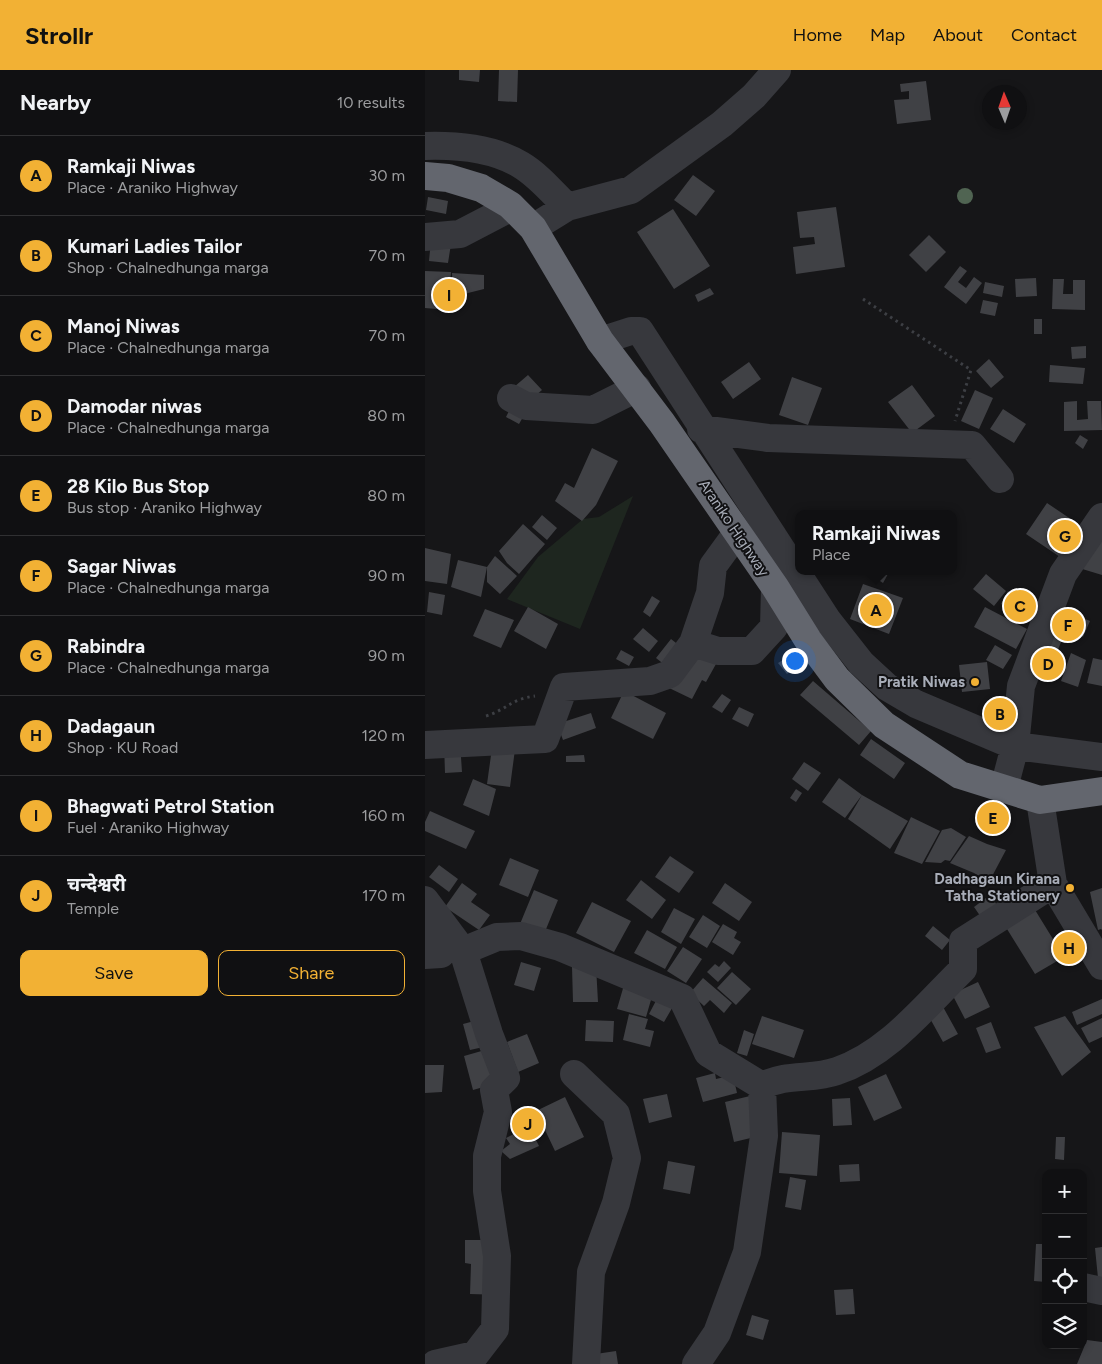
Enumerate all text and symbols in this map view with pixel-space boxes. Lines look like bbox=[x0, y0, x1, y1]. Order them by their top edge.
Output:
text: Strollr bbox=[25, 21, 93, 50]
text: Home bbox=[793, 24, 842, 46]
text: Map bbox=[870, 24, 905, 46]
text: About bbox=[933, 24, 983, 46]
text: Contact bbox=[1011, 24, 1077, 46]
north arrow bbox=[982, 85, 1027, 130]
text: Nearby bbox=[20, 90, 91, 115]
text: 10 results bbox=[337, 93, 405, 112]
text: Ramkaji Niwas bbox=[67, 155, 195, 178]
text: A bbox=[30, 166, 42, 185]
text: 30 m bbox=[368, 166, 405, 185]
text: Place · Araniko Highway bbox=[67, 178, 238, 197]
text: Kumari Ladies Tailor bbox=[67, 235, 242, 258]
text: B bbox=[31, 246, 41, 265]
text: 70 m bbox=[369, 246, 405, 265]
text: Shop · Chalnedhunga marga bbox=[67, 258, 269, 277]
pin: I bbox=[433, 276, 465, 314]
text: Manoj Niwas bbox=[67, 315, 180, 338]
text: C bbox=[30, 326, 42, 345]
text: 70 m bbox=[369, 326, 405, 345]
text: Place · Chalnedhunga marga bbox=[67, 338, 270, 357]
text: Damodar niwas bbox=[67, 395, 202, 418]
text: D bbox=[30, 406, 42, 425]
text: 80 m bbox=[367, 406, 405, 425]
text: Place · Chalnedhunga marga bbox=[67, 418, 270, 437]
text: 28 Kilo Bus Stop bbox=[67, 475, 209, 498]
street label: Araniko Highway bbox=[695, 476, 773, 580]
text: E bbox=[31, 486, 41, 505]
text: 80 m bbox=[367, 486, 405, 505]
text: Bus stop · Araniko Highway bbox=[67, 498, 262, 517]
popup bbox=[795, 510, 957, 575]
pin: G bbox=[1049, 517, 1081, 555]
text: Ramkaji Niwas bbox=[812, 522, 940, 545]
text: Place bbox=[812, 545, 850, 564]
text: Sagar Niwas bbox=[67, 555, 176, 578]
text: F bbox=[32, 566, 40, 585]
text: 90 m bbox=[368, 566, 405, 585]
text: Place · Chalnedhunga marga bbox=[67, 578, 270, 597]
pin: C bbox=[1004, 587, 1036, 625]
pin: A bbox=[860, 591, 892, 629]
pin: F bbox=[1052, 606, 1084, 644]
text: Rabindra bbox=[67, 635, 145, 658]
pin: D bbox=[1032, 645, 1064, 683]
text: G bbox=[30, 646, 42, 665]
text: 90 m bbox=[368, 646, 405, 665]
your location bbox=[782, 648, 808, 674]
text: Place · Chalnedhunga marga bbox=[67, 658, 270, 677]
place label: Pratik Niwas bbox=[878, 673, 965, 691]
marker: Pratik Niwas bbox=[969, 676, 981, 688]
pin: B bbox=[984, 695, 1016, 733]
text: Dadagaun bbox=[67, 715, 155, 738]
text: H bbox=[30, 726, 42, 745]
text: 120 m bbox=[362, 726, 405, 745]
text: Shop · KU Road bbox=[67, 738, 178, 757]
text: Bhagwati Petrol Station bbox=[67, 795, 274, 818]
pin: E bbox=[977, 799, 1009, 837]
text: I bbox=[34, 806, 38, 825]
text: 160 m bbox=[362, 806, 405, 825]
text: Fuel · Araniko Highway bbox=[67, 818, 229, 837]
place label: Dadhagaun Kirana Tatha Stationery bbox=[934, 870, 1060, 905]
text: चन्देश्वरी bbox=[67, 873, 126, 896]
marker: Dadhagaun Kirana Tatha Stationery bbox=[1064, 882, 1076, 894]
text: J bbox=[32, 886, 40, 905]
text: 170 m bbox=[362, 886, 405, 905]
text: Temple bbox=[67, 899, 119, 918]
pin: H bbox=[1053, 929, 1085, 967]
button: Save bbox=[20, 950, 208, 996]
button: Share bbox=[218, 950, 405, 996]
pin: J bbox=[512, 1105, 544, 1143]
map controls bbox=[1042, 1169, 1087, 1349]
button: + bbox=[1042, 1169, 1087, 1214]
button: − bbox=[1042, 1214, 1087, 1259]
button: locate bbox=[1042, 1259, 1087, 1304]
button: layers bbox=[1042, 1304, 1087, 1349]

